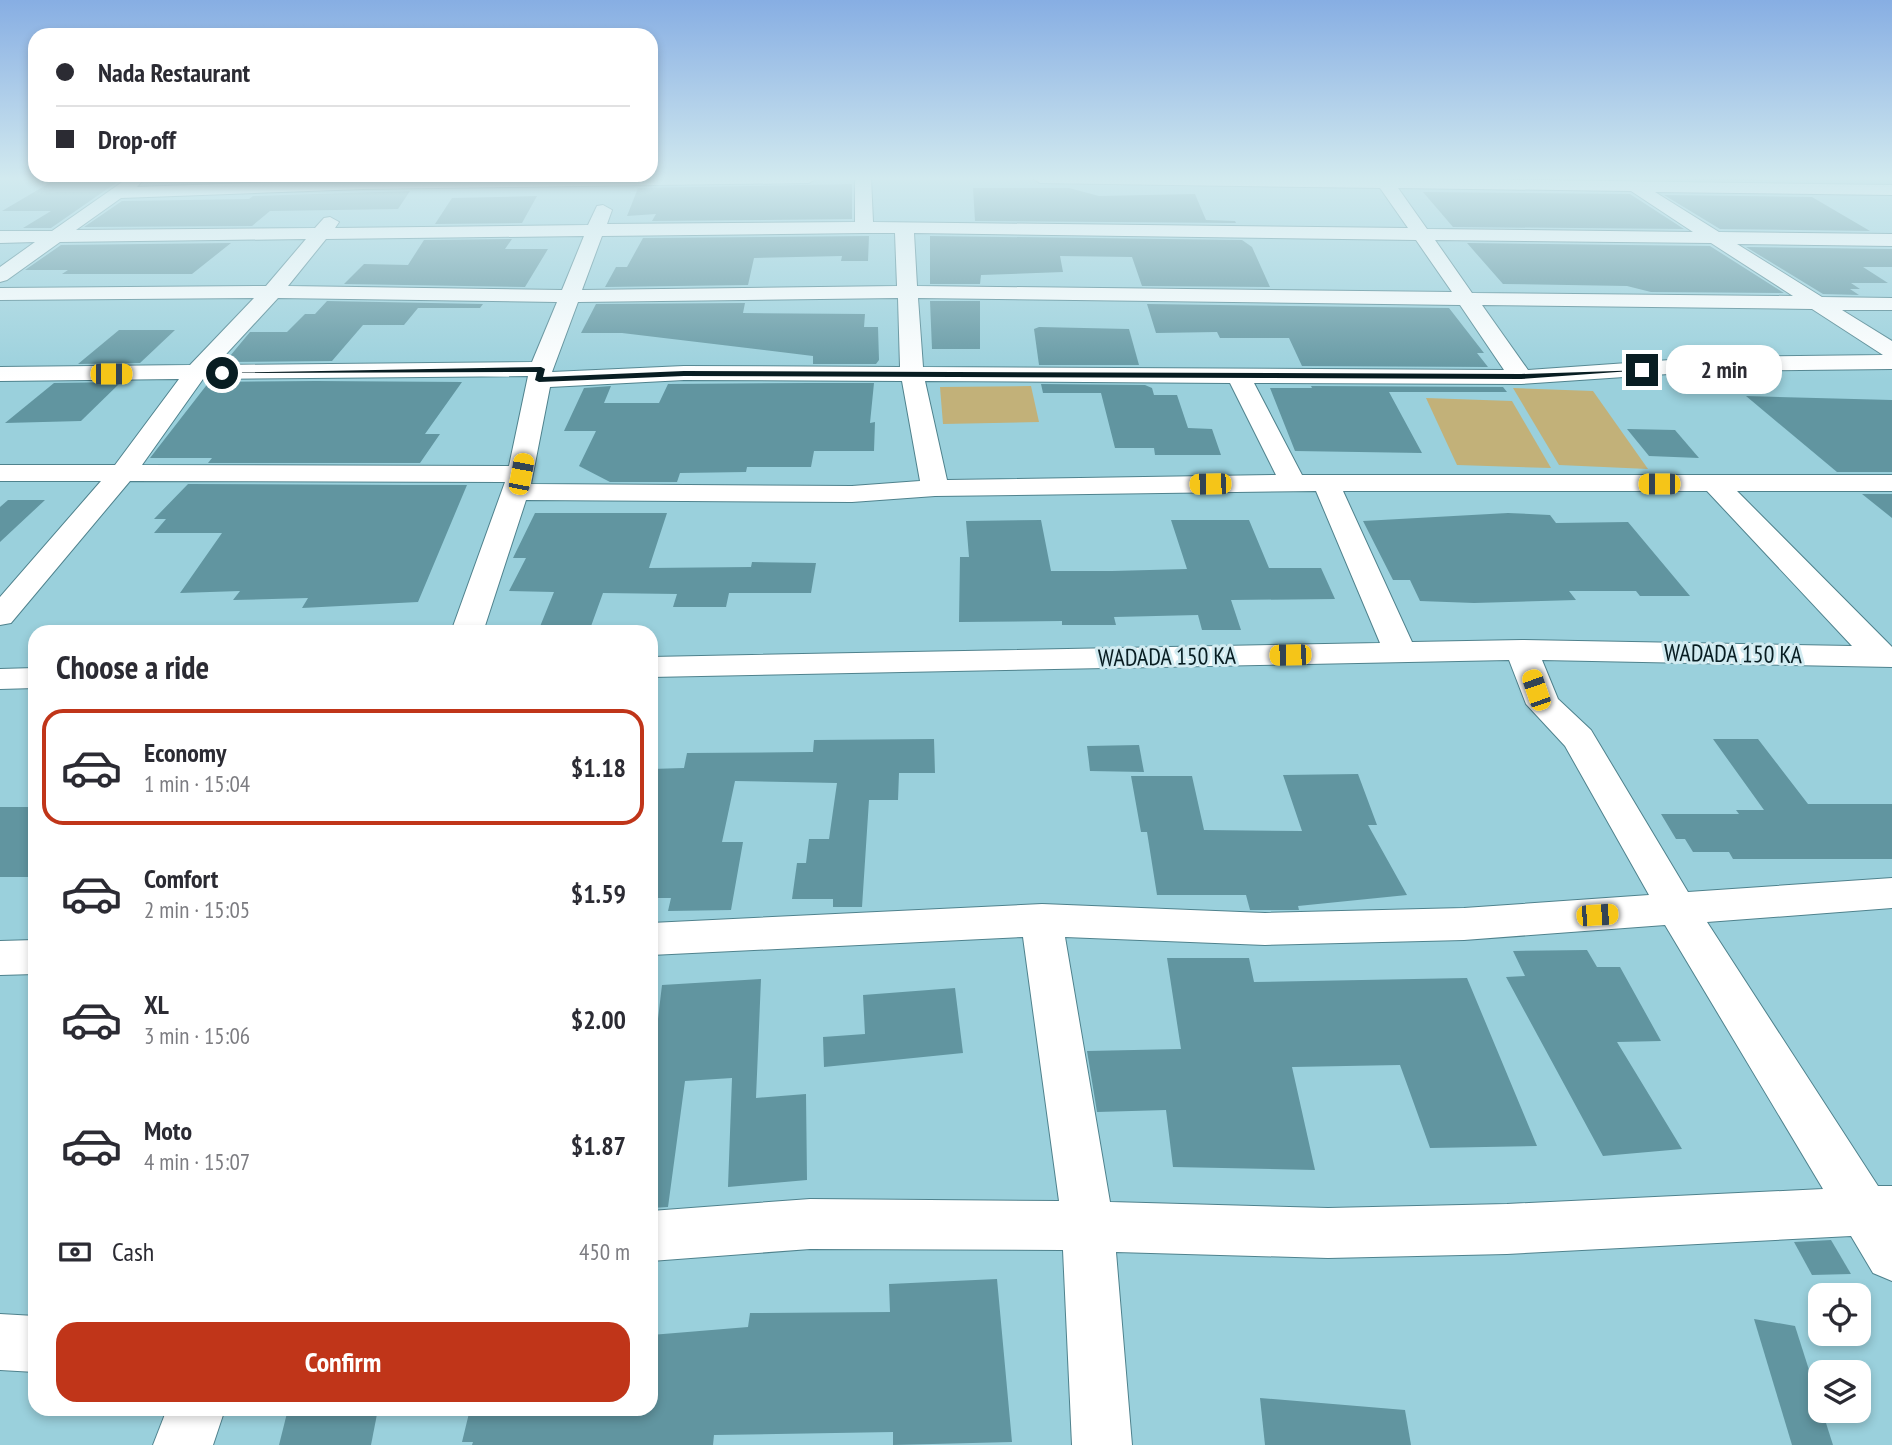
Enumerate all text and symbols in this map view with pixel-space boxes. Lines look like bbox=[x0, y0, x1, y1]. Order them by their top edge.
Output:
text: Nada Restaurant bbox=[98, 56, 250, 89]
text: Drop-off bbox=[98, 123, 176, 156]
callout: 2 min bbox=[1666, 346, 1782, 394]
route end bbox=[1626, 354, 1658, 386]
text: 2 min bbox=[1701, 355, 1747, 384]
route start bbox=[206, 357, 238, 389]
car bbox=[91, 364, 133, 385]
car bbox=[507, 451, 536, 497]
car bbox=[1189, 473, 1232, 495]
car bbox=[1639, 474, 1681, 495]
street label: WADADA 150 KA bbox=[1664, 637, 1803, 670]
street label: WADADA 150 KA bbox=[1098, 640, 1237, 673]
car bbox=[1269, 644, 1312, 666]
text: Choose a ride bbox=[56, 646, 209, 688]
car bbox=[1520, 667, 1553, 713]
icon: car bbox=[60, 736, 123, 799]
text: Economy bbox=[144, 736, 226, 769]
text: $1.18 bbox=[571, 751, 626, 784]
text: 1 min · 15:04 bbox=[144, 769, 250, 798]
icon: car bbox=[60, 862, 123, 925]
text: Comfort bbox=[144, 862, 218, 895]
text: $1.59 bbox=[571, 877, 626, 910]
text: 2 min · 15:05 bbox=[144, 895, 250, 924]
car bbox=[1576, 903, 1619, 927]
icon: car bbox=[60, 988, 123, 1051]
text: XL bbox=[144, 988, 169, 1021]
text: $2.00 bbox=[571, 1003, 626, 1036]
text: 3 min · 15:06 bbox=[144, 1021, 250, 1050]
icon: car bbox=[60, 1114, 123, 1177]
text: Moto bbox=[144, 1114, 192, 1147]
text: $1.87 bbox=[571, 1129, 626, 1162]
text: 4 min · 15:07 bbox=[144, 1147, 250, 1176]
icon: cash bbox=[56, 1233, 94, 1271]
text: Cash bbox=[112, 1235, 154, 1268]
text: 450 m bbox=[579, 1237, 630, 1266]
map controls bbox=[1808, 1283, 1871, 1423]
button: locate bbox=[1808, 1283, 1871, 1346]
button: Confirm bbox=[56, 1322, 630, 1402]
button: layers bbox=[1808, 1360, 1871, 1423]

